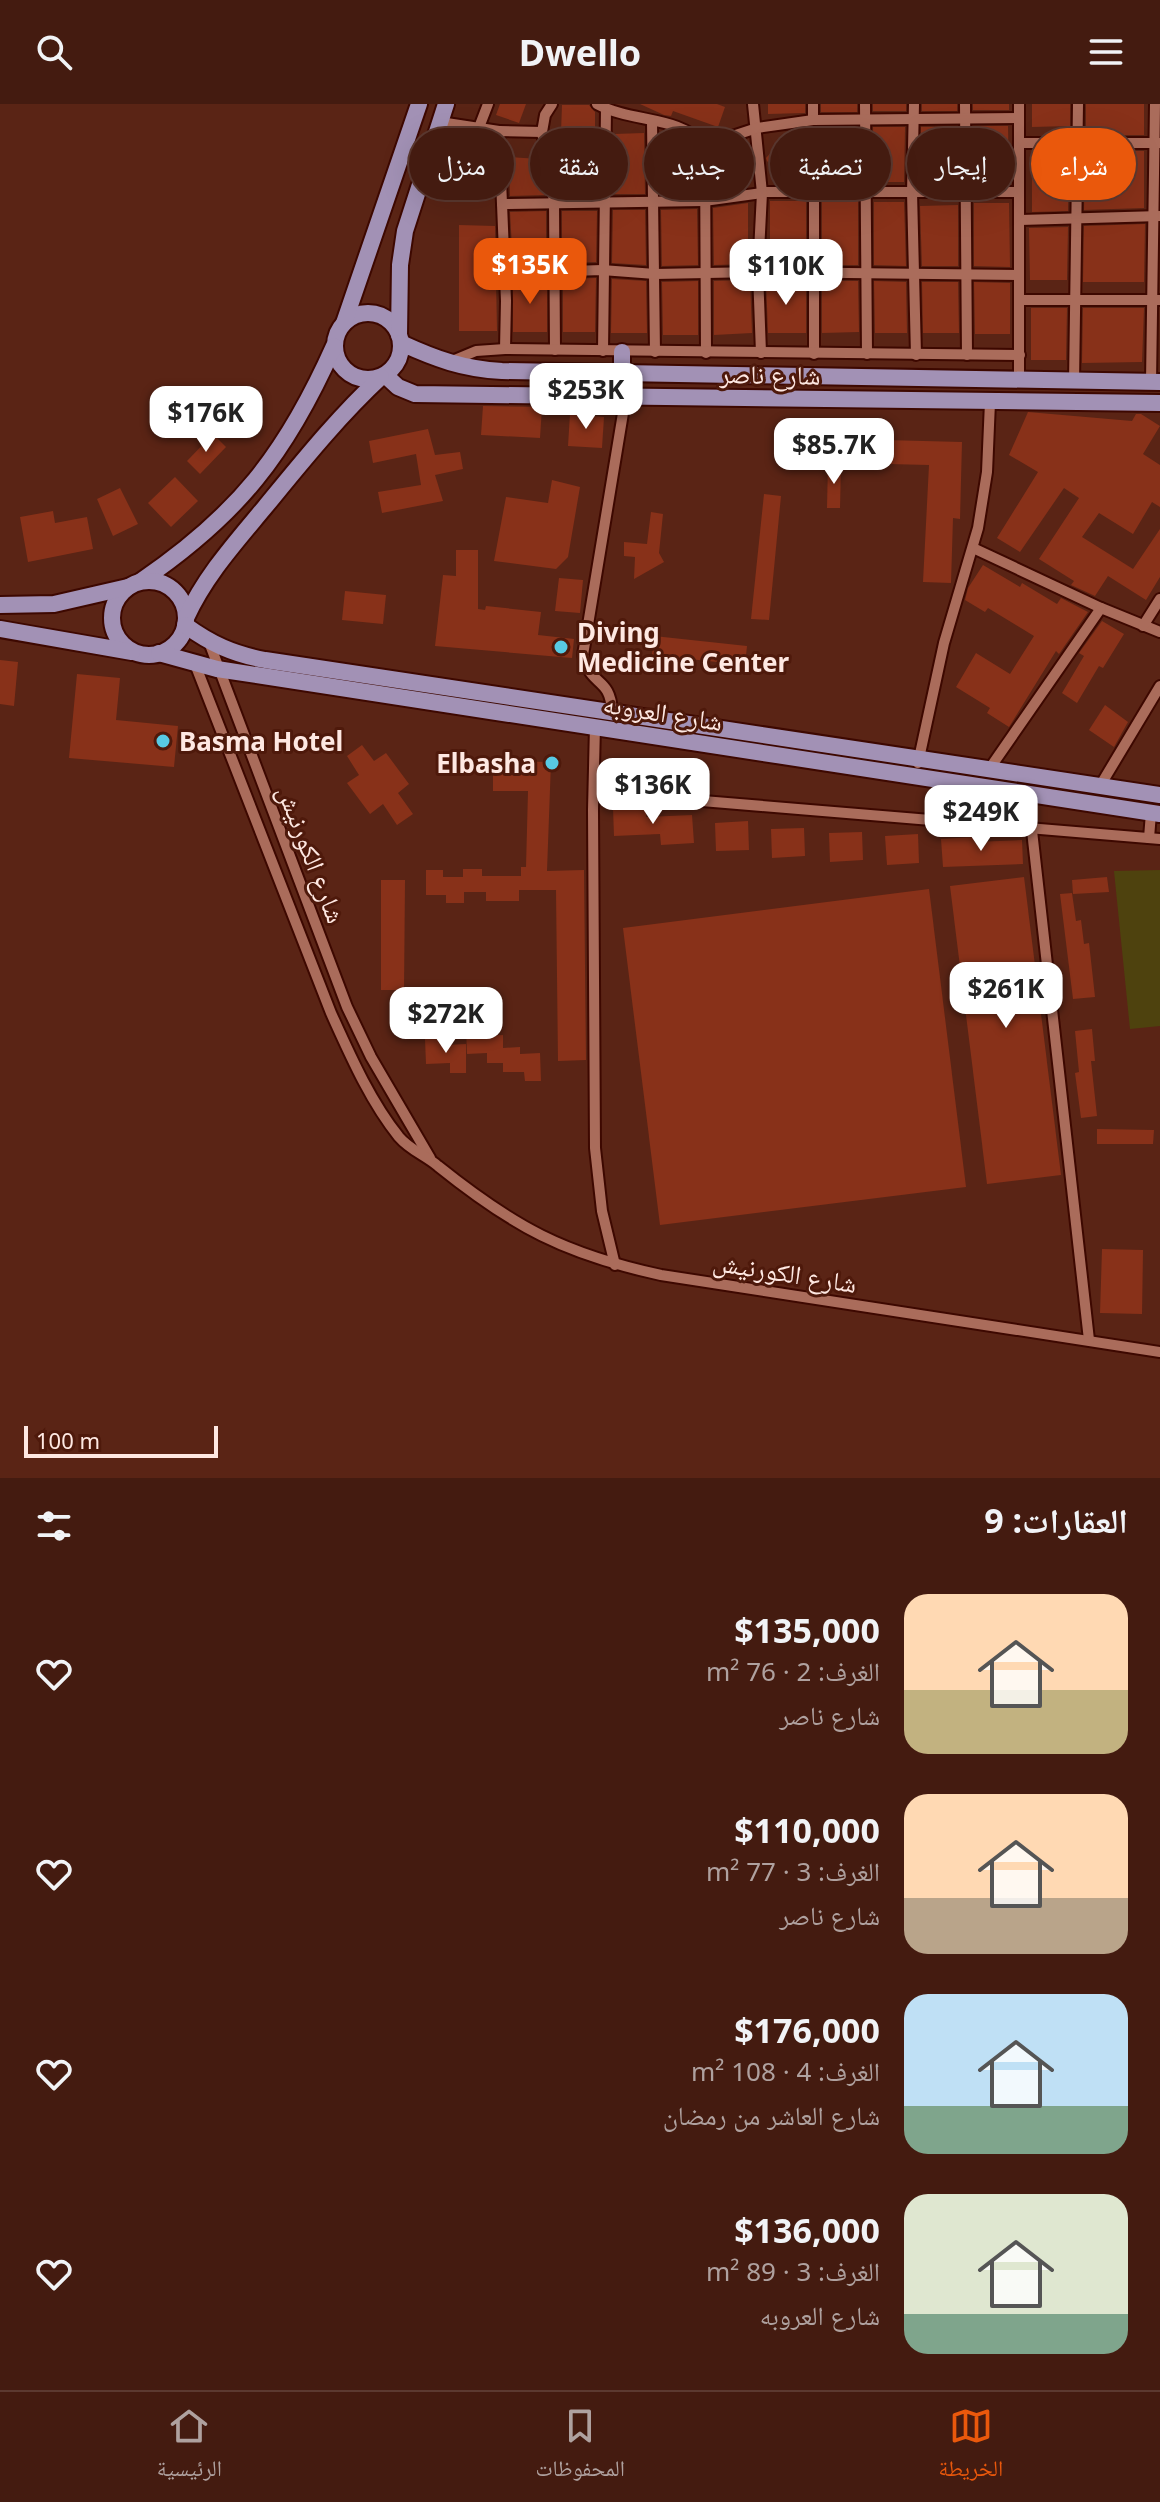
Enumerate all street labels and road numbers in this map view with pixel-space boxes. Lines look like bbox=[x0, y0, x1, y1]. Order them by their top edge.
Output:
street label: شارع ناصر bbox=[718, 355, 821, 393]
street label: شارع العروبه bbox=[601, 685, 725, 739]
street label: شارع الكورنيش bbox=[269, 780, 355, 928]
street label: شارع الكورنيش bbox=[711, 1243, 859, 1301]

